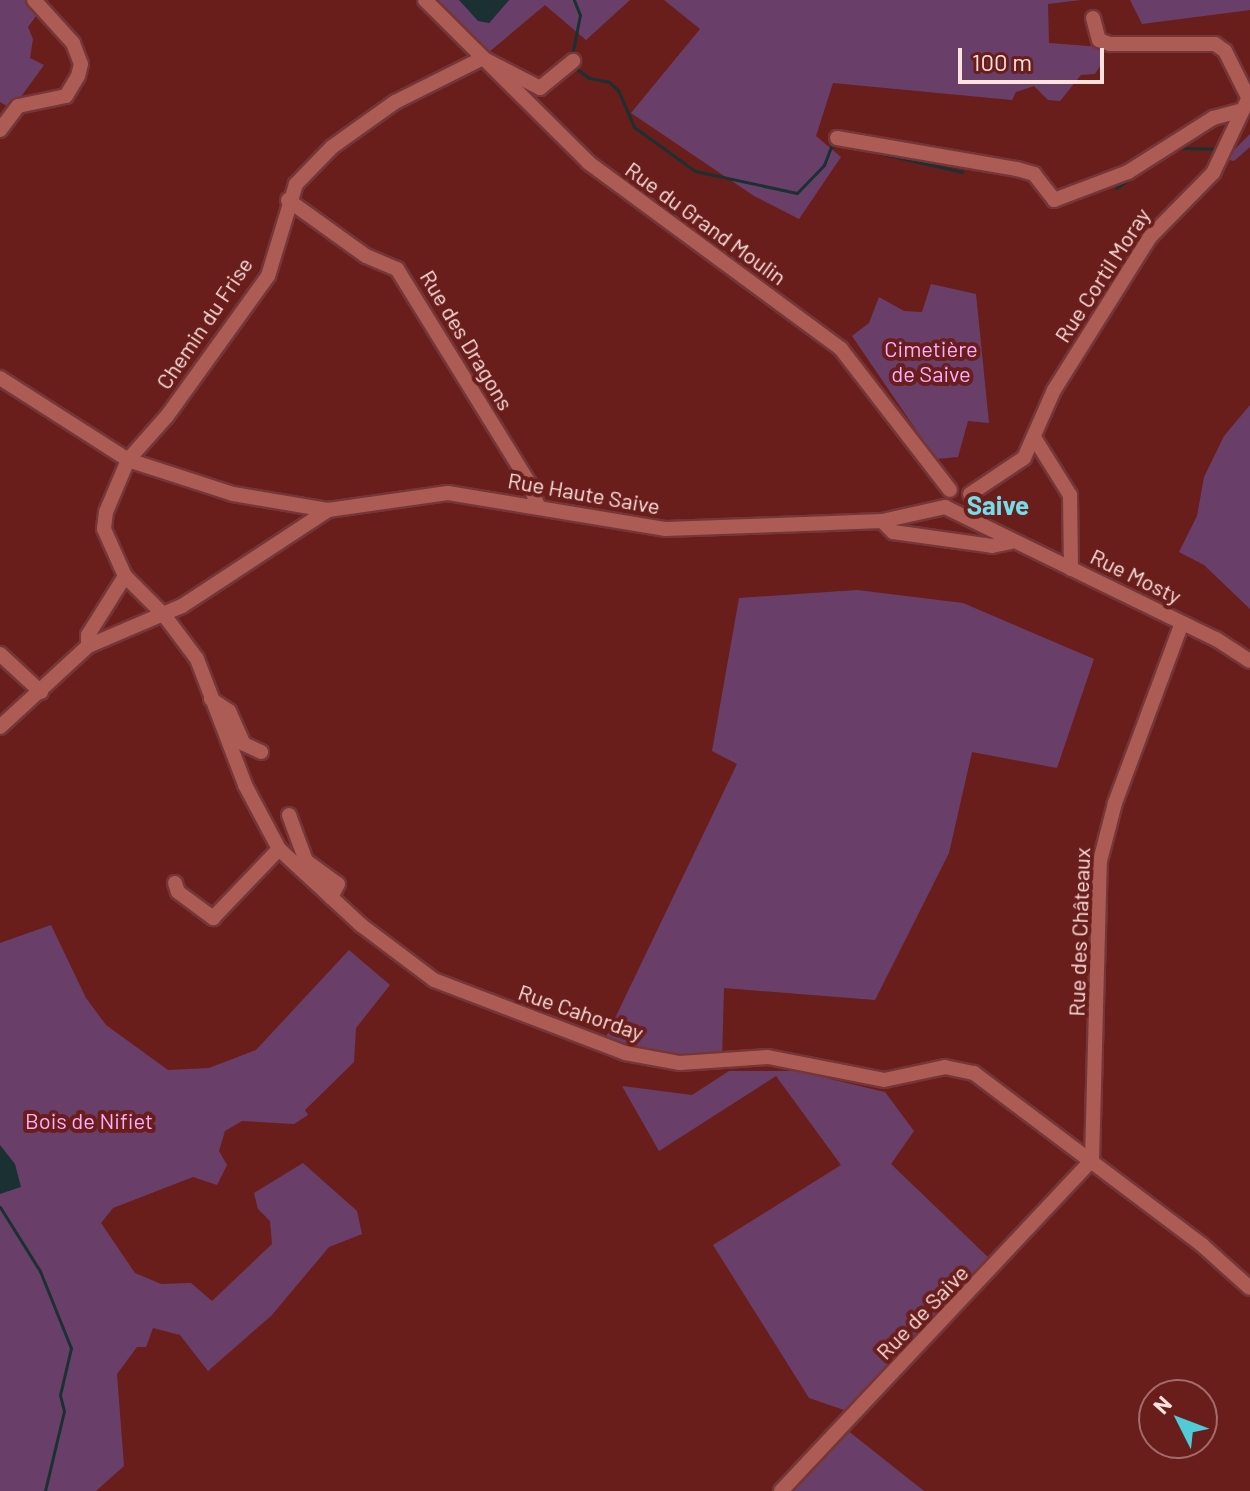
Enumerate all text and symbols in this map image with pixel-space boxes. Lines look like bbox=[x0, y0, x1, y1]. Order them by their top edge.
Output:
scale bar bbox=[962, 32, 1108, 82]
text: 100 m bbox=[972, 47, 1032, 76]
street label: Rue du Grand Moulin bbox=[620, 156, 792, 290]
street label: Rue Cortil Moray bbox=[1049, 203, 1155, 347]
street label: Chemin du Frise bbox=[150, 252, 258, 394]
street label: Rue des Dragons bbox=[415, 265, 519, 415]
park label: Cimetière de Saive bbox=[884, 335, 978, 386]
street label: Rue Haute Saive bbox=[506, 467, 662, 519]
district label: Saive bbox=[967, 489, 1029, 521]
street label: Rue Mosty bbox=[1086, 543, 1186, 609]
street label: Rue des Châteaux bbox=[1063, 847, 1095, 1017]
street label: Rue Cahorday bbox=[515, 978, 647, 1046]
park label: Bois de Nifiet bbox=[25, 1108, 153, 1134]
street label: Rue de Saive bbox=[870, 1259, 974, 1365]
north arrow bbox=[1138, 1379, 1218, 1459]
text: N bbox=[1147, 1390, 1176, 1418]

